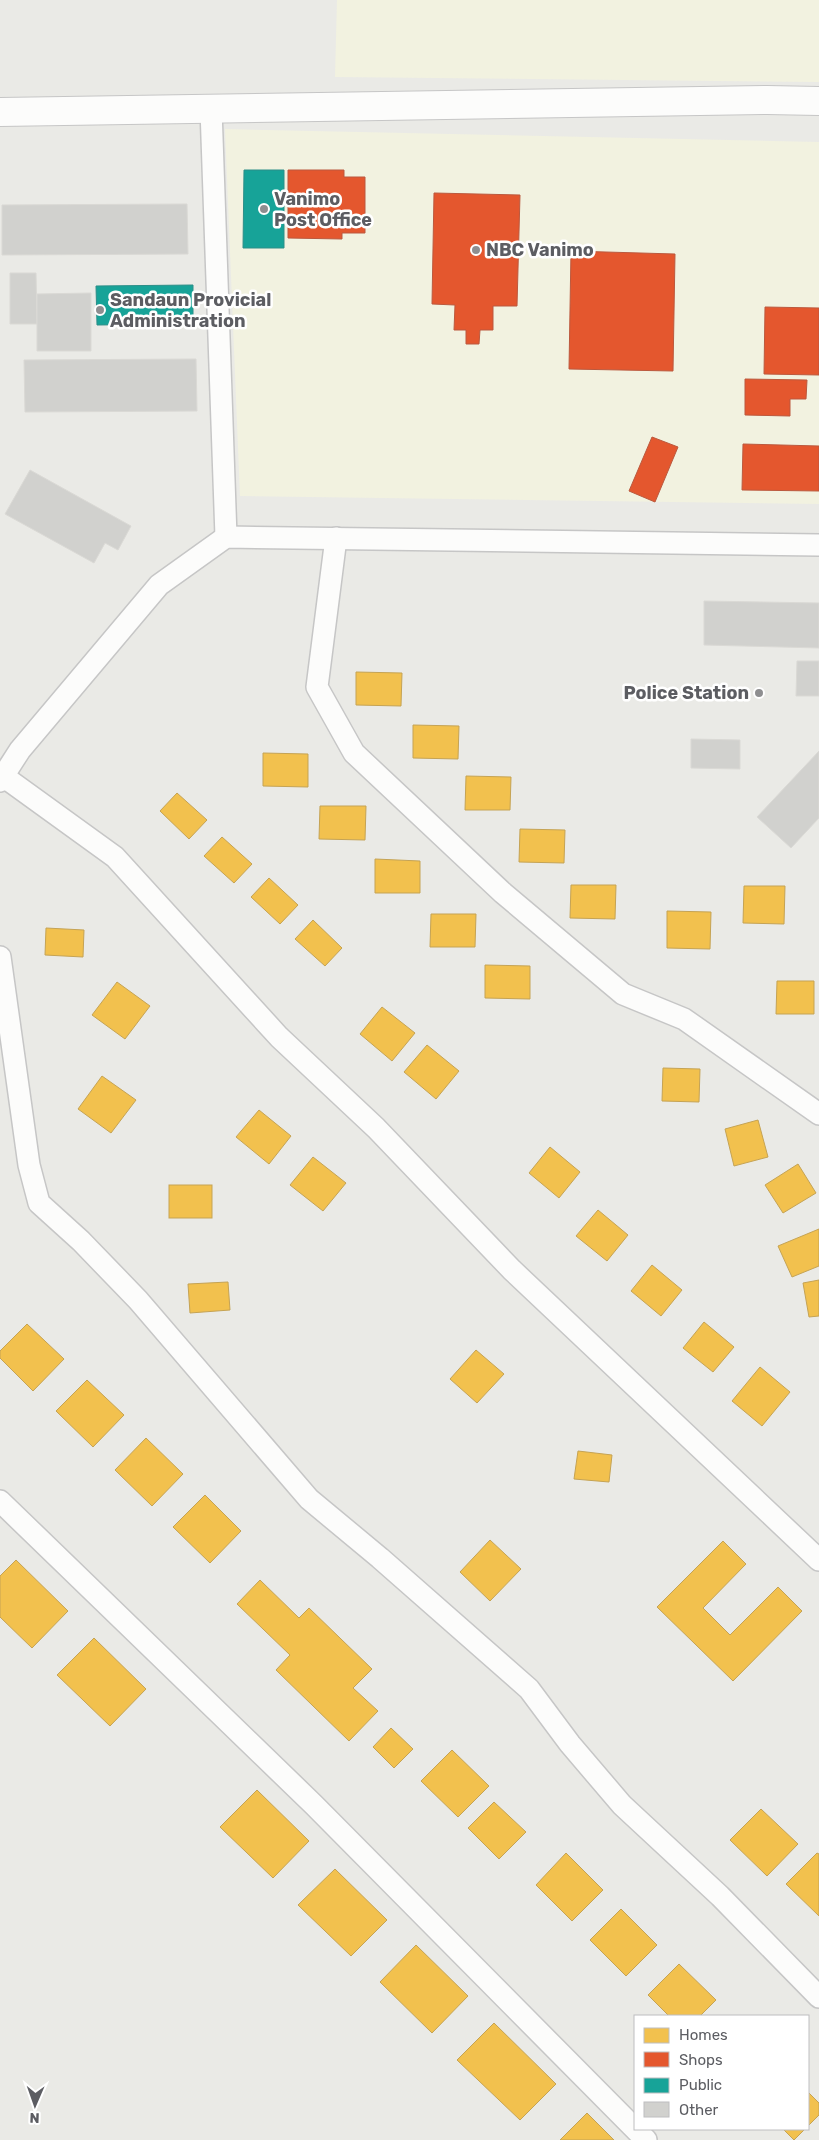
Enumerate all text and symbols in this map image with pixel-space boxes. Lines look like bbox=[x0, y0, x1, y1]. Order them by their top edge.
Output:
place label: Vanimo Post Office bbox=[274, 188, 372, 231]
marker: Vanimo Post Office bbox=[258, 203, 270, 215]
place label: NBC Vanimo bbox=[486, 239, 594, 261]
marker: NBC Vanimo bbox=[470, 244, 482, 256]
place label: Sandaun Provicial Administration bbox=[110, 289, 271, 332]
marker: Sandaun Provicial Administration bbox=[94, 304, 106, 316]
place label: Police Station bbox=[624, 682, 749, 704]
marker: Police Station bbox=[753, 687, 765, 699]
legend bbox=[634, 2015, 809, 2130]
text: Homes bbox=[679, 2026, 728, 2044]
text: Shops bbox=[679, 2051, 723, 2069]
text: Public bbox=[679, 2076, 722, 2094]
north arrow bbox=[10, 2080, 60, 2130]
text: Other bbox=[679, 2101, 719, 2119]
text: N bbox=[29, 2109, 40, 2126]

